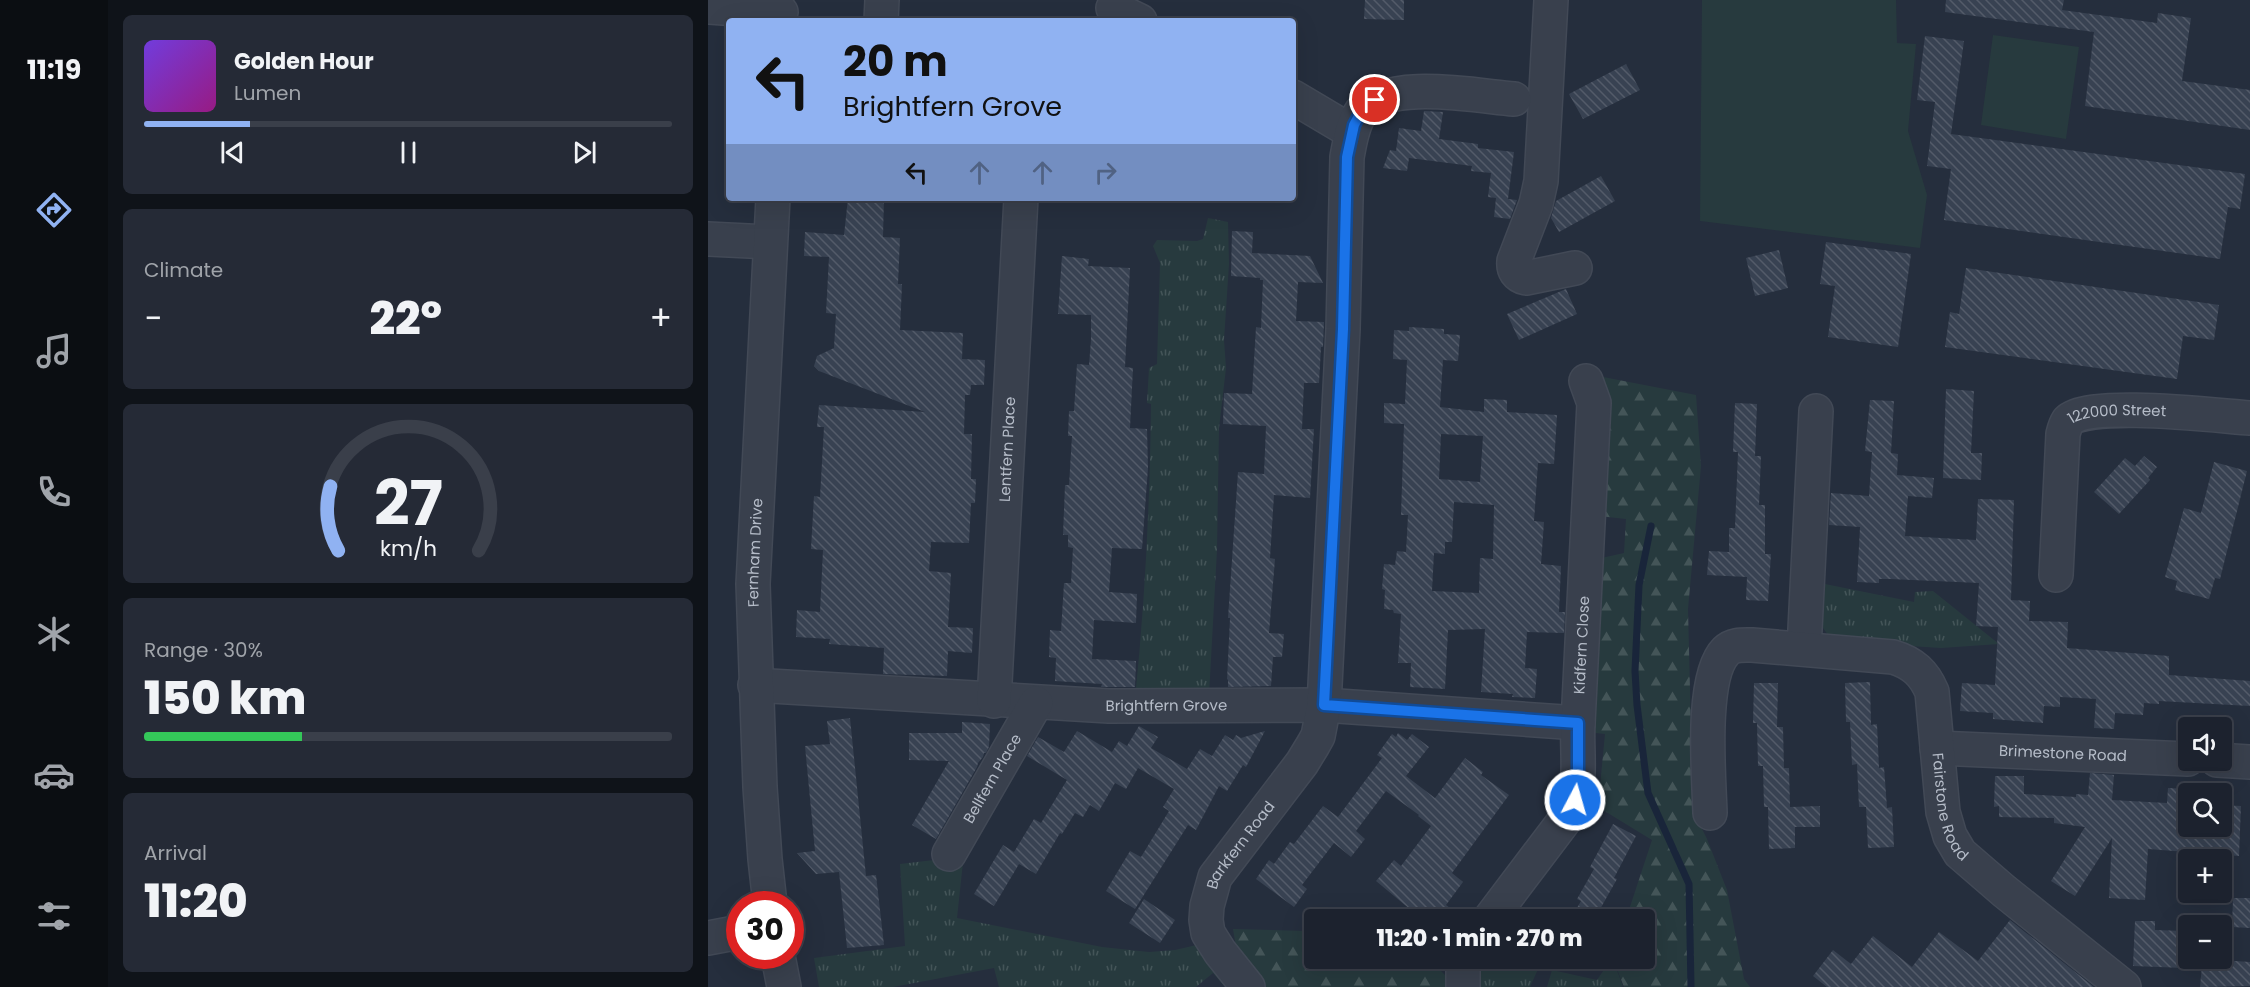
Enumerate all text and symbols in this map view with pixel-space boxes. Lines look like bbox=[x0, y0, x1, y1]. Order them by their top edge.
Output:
text: 20 m bbox=[843, 32, 948, 91]
icon: left bbox=[744, 42, 822, 120]
text: Golden Hour bbox=[234, 46, 374, 77]
text: 11:19 bbox=[27, 51, 81, 88]
pin bbox=[1349, 74, 1400, 125]
text: Lumen bbox=[234, 79, 301, 107]
icon: arrive bbox=[1358, 83, 1391, 116]
text: Brightfern Grove bbox=[843, 88, 1062, 125]
icon: previous bbox=[216, 136, 249, 169]
icon: pause bbox=[392, 136, 425, 169]
icon: next bbox=[568, 136, 601, 169]
icon: left bbox=[900, 156, 933, 189]
icon: ahead bbox=[963, 156, 996, 189]
icon: ahead bbox=[1026, 156, 1059, 189]
icon: right bbox=[1089, 156, 1122, 189]
icon: directions bbox=[33, 189, 75, 231]
text: Climate bbox=[144, 256, 223, 284]
text: 22° bbox=[369, 287, 442, 350]
text: − bbox=[144, 295, 162, 342]
text: + bbox=[649, 295, 672, 342]
icon: music bbox=[33, 330, 75, 372]
street label: Lentfern Place bbox=[994, 396, 1020, 502]
street label: 122000 Street bbox=[2063, 399, 2167, 428]
text: 27 bbox=[373, 459, 443, 547]
icon: phone bbox=[33, 471, 75, 513]
street label: Fernham Drive bbox=[742, 498, 767, 607]
text: km/h bbox=[379, 533, 437, 564]
street label: Kidfern Close bbox=[1568, 595, 1594, 695]
icon: climate bbox=[33, 613, 75, 655]
text: Range · 30% bbox=[144, 636, 263, 664]
text: 150 km bbox=[144, 667, 306, 730]
street label: Brightfern Grove bbox=[1105, 694, 1227, 716]
map controls bbox=[2178, 717, 2232, 969]
button: sound bbox=[2178, 717, 2232, 771]
street label: Bellfern Place bbox=[958, 730, 1026, 827]
street label: Brimestone Road bbox=[1998, 740, 2127, 766]
street label: Fairstone Road bbox=[1928, 752, 1973, 866]
icon: car bbox=[33, 754, 75, 796]
position arrow bbox=[1543, 768, 1607, 832]
button: search bbox=[2178, 783, 2232, 837]
street label: Barkfern Road bbox=[1201, 796, 1279, 891]
text: Arrival bbox=[144, 839, 207, 867]
button: + bbox=[2178, 849, 2232, 903]
text: 11:20 bbox=[144, 870, 248, 933]
speed limit sign: 30 bbox=[726, 891, 804, 969]
icon: filters bbox=[33, 895, 75, 937]
button: − bbox=[2178, 915, 2232, 969]
text: 11:20 · 1 min · 270 m bbox=[1377, 923, 1582, 954]

